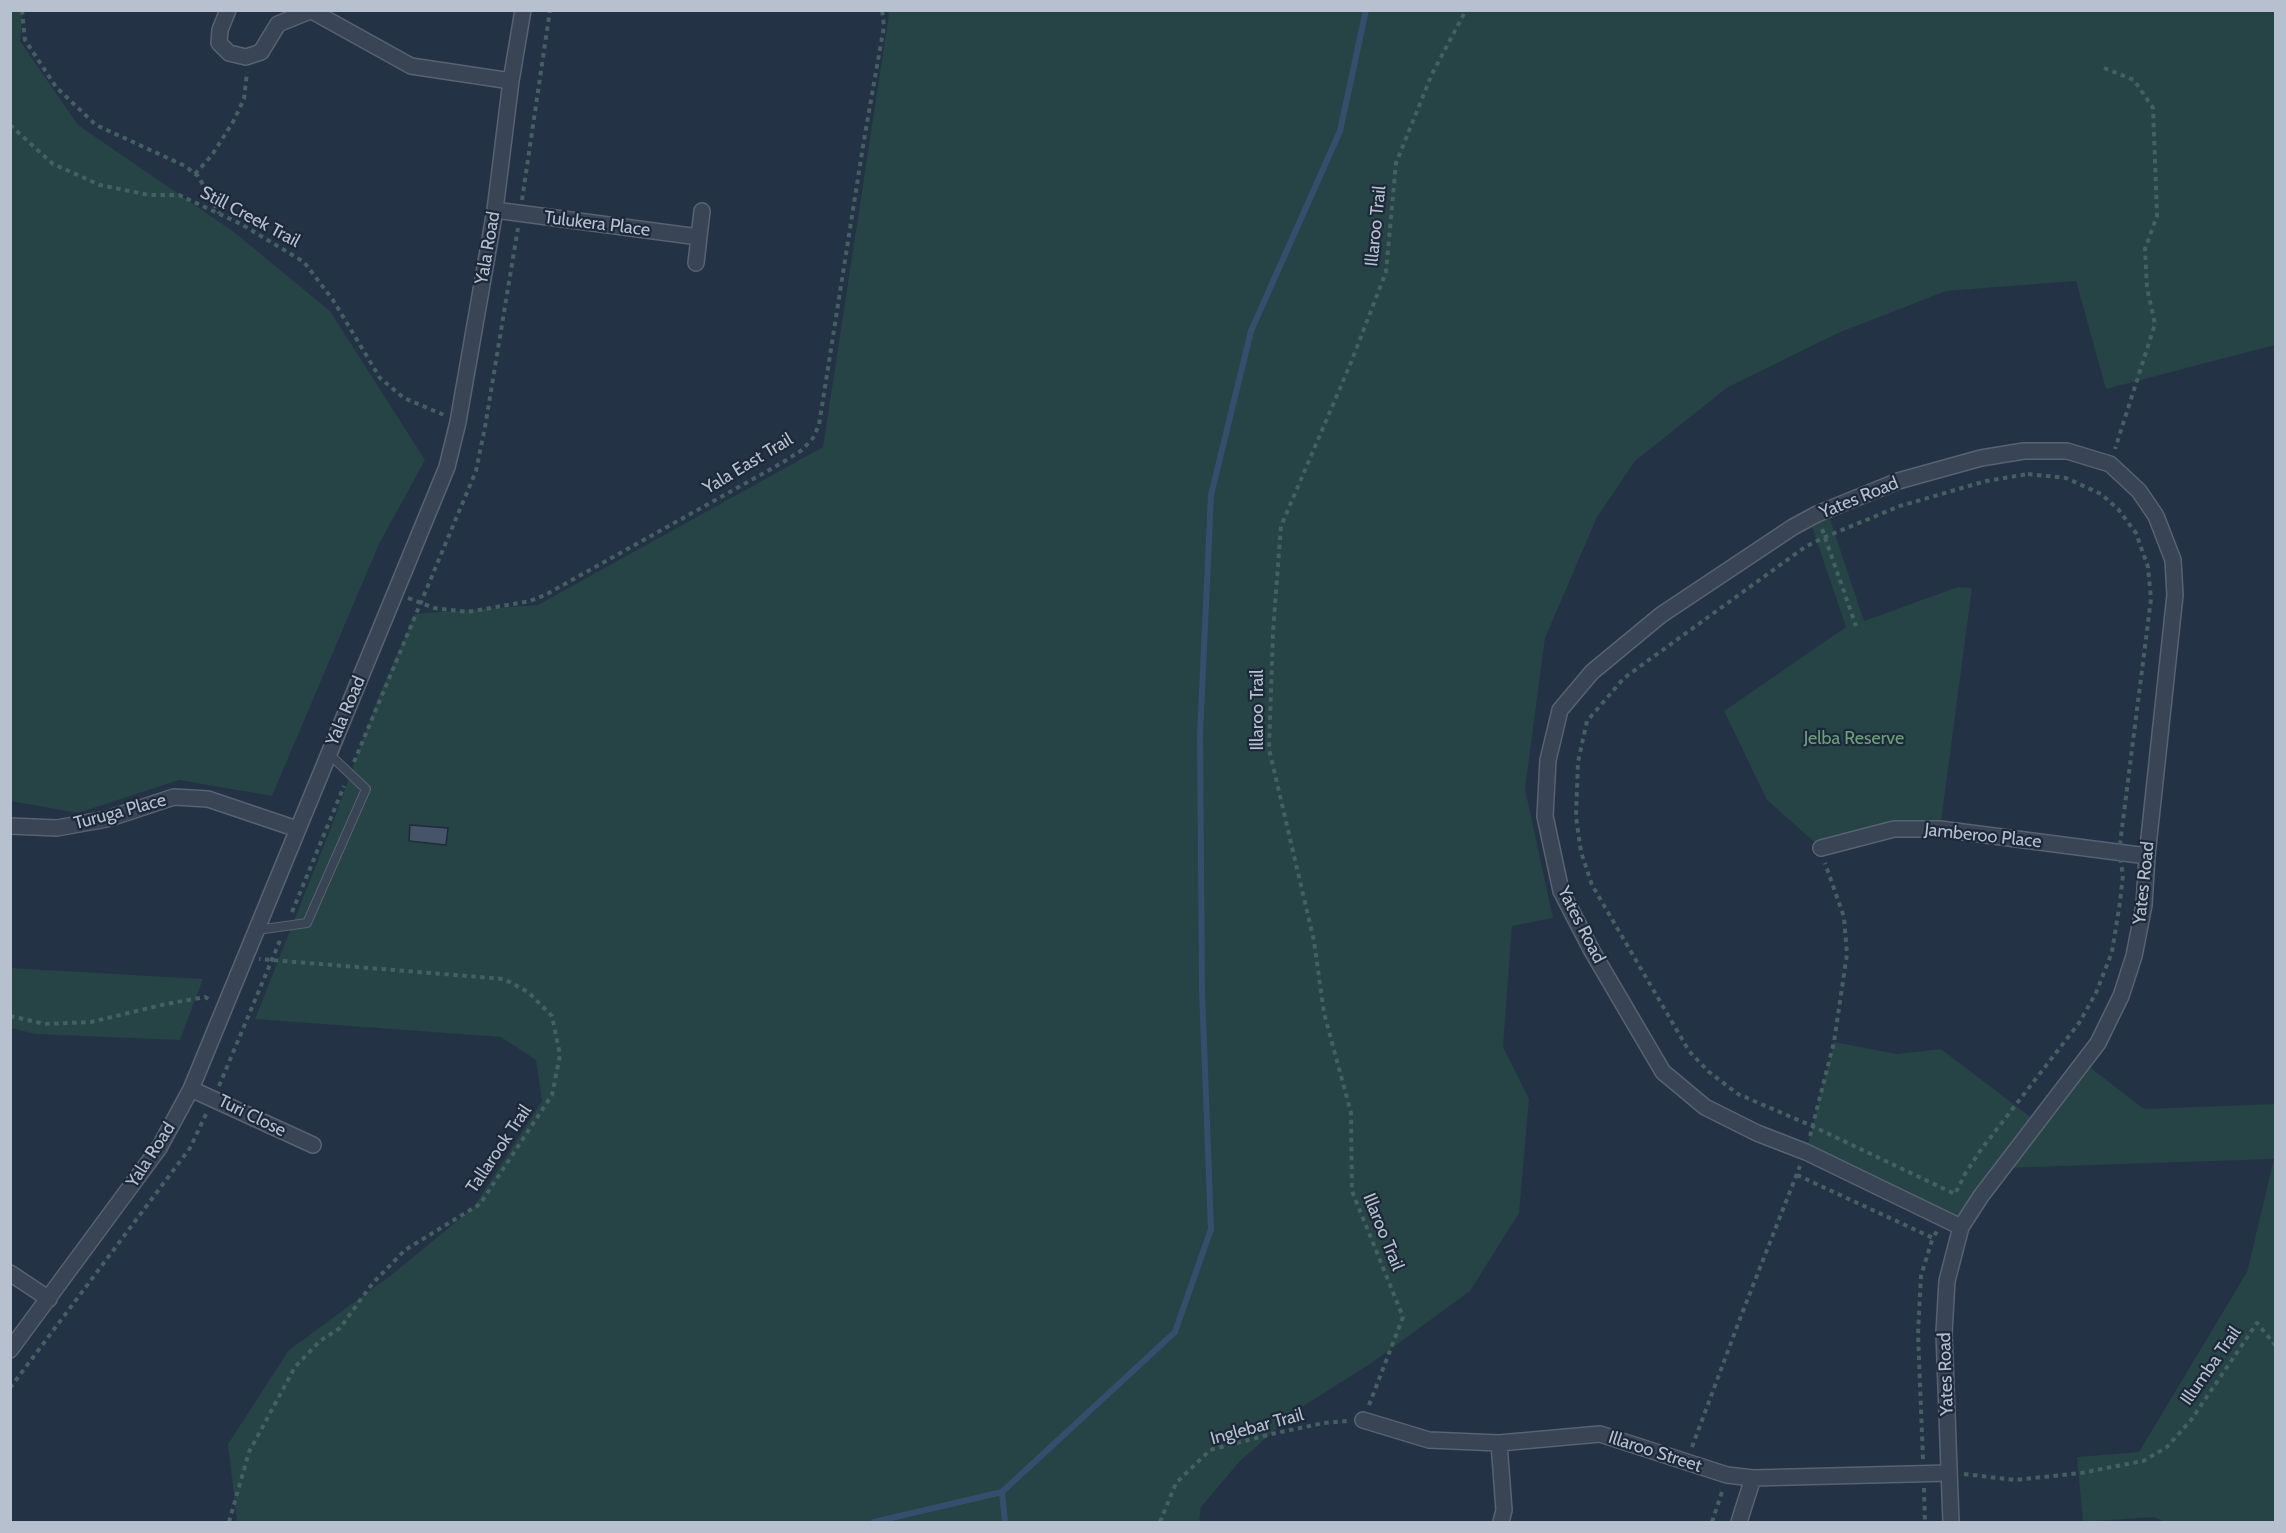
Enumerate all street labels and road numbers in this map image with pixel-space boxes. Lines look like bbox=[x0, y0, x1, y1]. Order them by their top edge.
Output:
street label: Still Creek Trail bbox=[196, 182, 304, 252]
street label: Illaroo Trail bbox=[1361, 185, 1391, 267]
street label: Tulukera Place bbox=[543, 207, 651, 241]
street label: Yala Road bbox=[471, 210, 505, 286]
street label: Yala East Trail bbox=[699, 429, 797, 499]
street label: Yates Road bbox=[1816, 472, 1902, 524]
street label: Illaroo Trail bbox=[1247, 669, 1269, 751]
street label: Yala Road bbox=[322, 673, 370, 749]
street label: Turuga Place bbox=[72, 789, 168, 835]
street label: Jamberoo Place bbox=[1923, 819, 2043, 853]
street label: Yates Road bbox=[2129, 840, 2159, 926]
street label: Yates Road bbox=[1552, 883, 1610, 967]
street label: Turi Close bbox=[215, 1090, 289, 1142]
street label: Tallarook Trail bbox=[462, 1101, 536, 1197]
street label: Yala Road bbox=[122, 1118, 180, 1192]
street label: Illaroo Trail bbox=[1358, 1190, 1408, 1274]
street label: Illumba Trail bbox=[2176, 1323, 2246, 1409]
street label: Yates Road bbox=[1934, 1332, 1958, 1416]
street label: Inglebar Trail bbox=[1208, 1404, 1306, 1450]
street label: Illaroo Street bbox=[1605, 1427, 1705, 1477]

